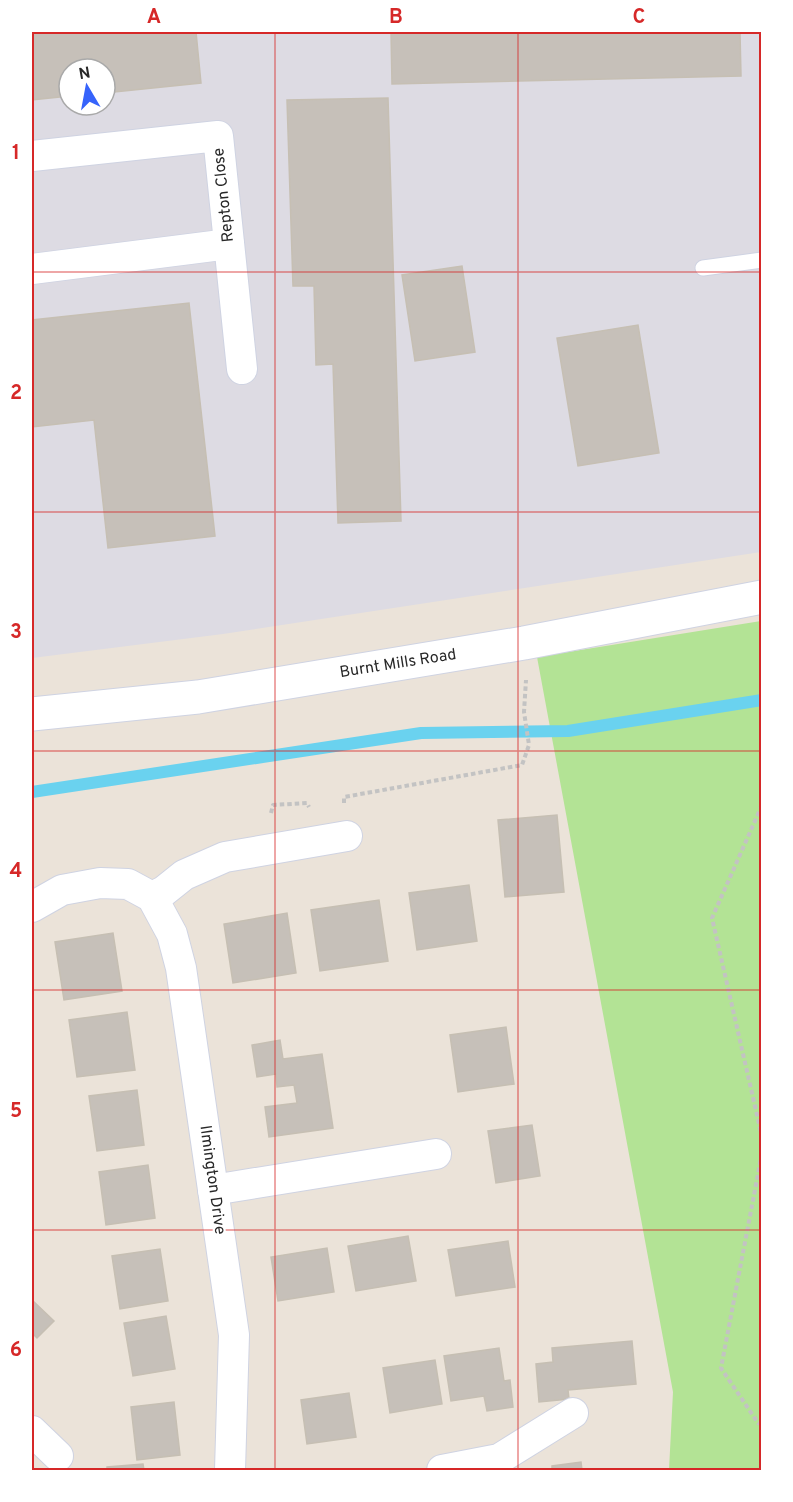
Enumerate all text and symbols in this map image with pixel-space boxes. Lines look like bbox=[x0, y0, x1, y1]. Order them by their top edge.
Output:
text: A bbox=[147, 5, 161, 31]
text: B bbox=[389, 5, 403, 31]
text: C bbox=[633, 5, 645, 31]
north arrow bbox=[57, 57, 117, 117]
text: N bbox=[77, 63, 92, 85]
text: 1 bbox=[12, 141, 20, 167]
street label: Repton Close bbox=[209, 147, 239, 243]
text: 2 bbox=[10, 381, 22, 407]
text: 3 bbox=[10, 620, 22, 646]
street label: Burnt Mills Road bbox=[338, 645, 458, 683]
text: 4 bbox=[10, 859, 22, 885]
text: 5 bbox=[10, 1099, 22, 1125]
street label: Ilmington Drive bbox=[194, 1124, 230, 1236]
text: 6 bbox=[10, 1338, 22, 1364]

